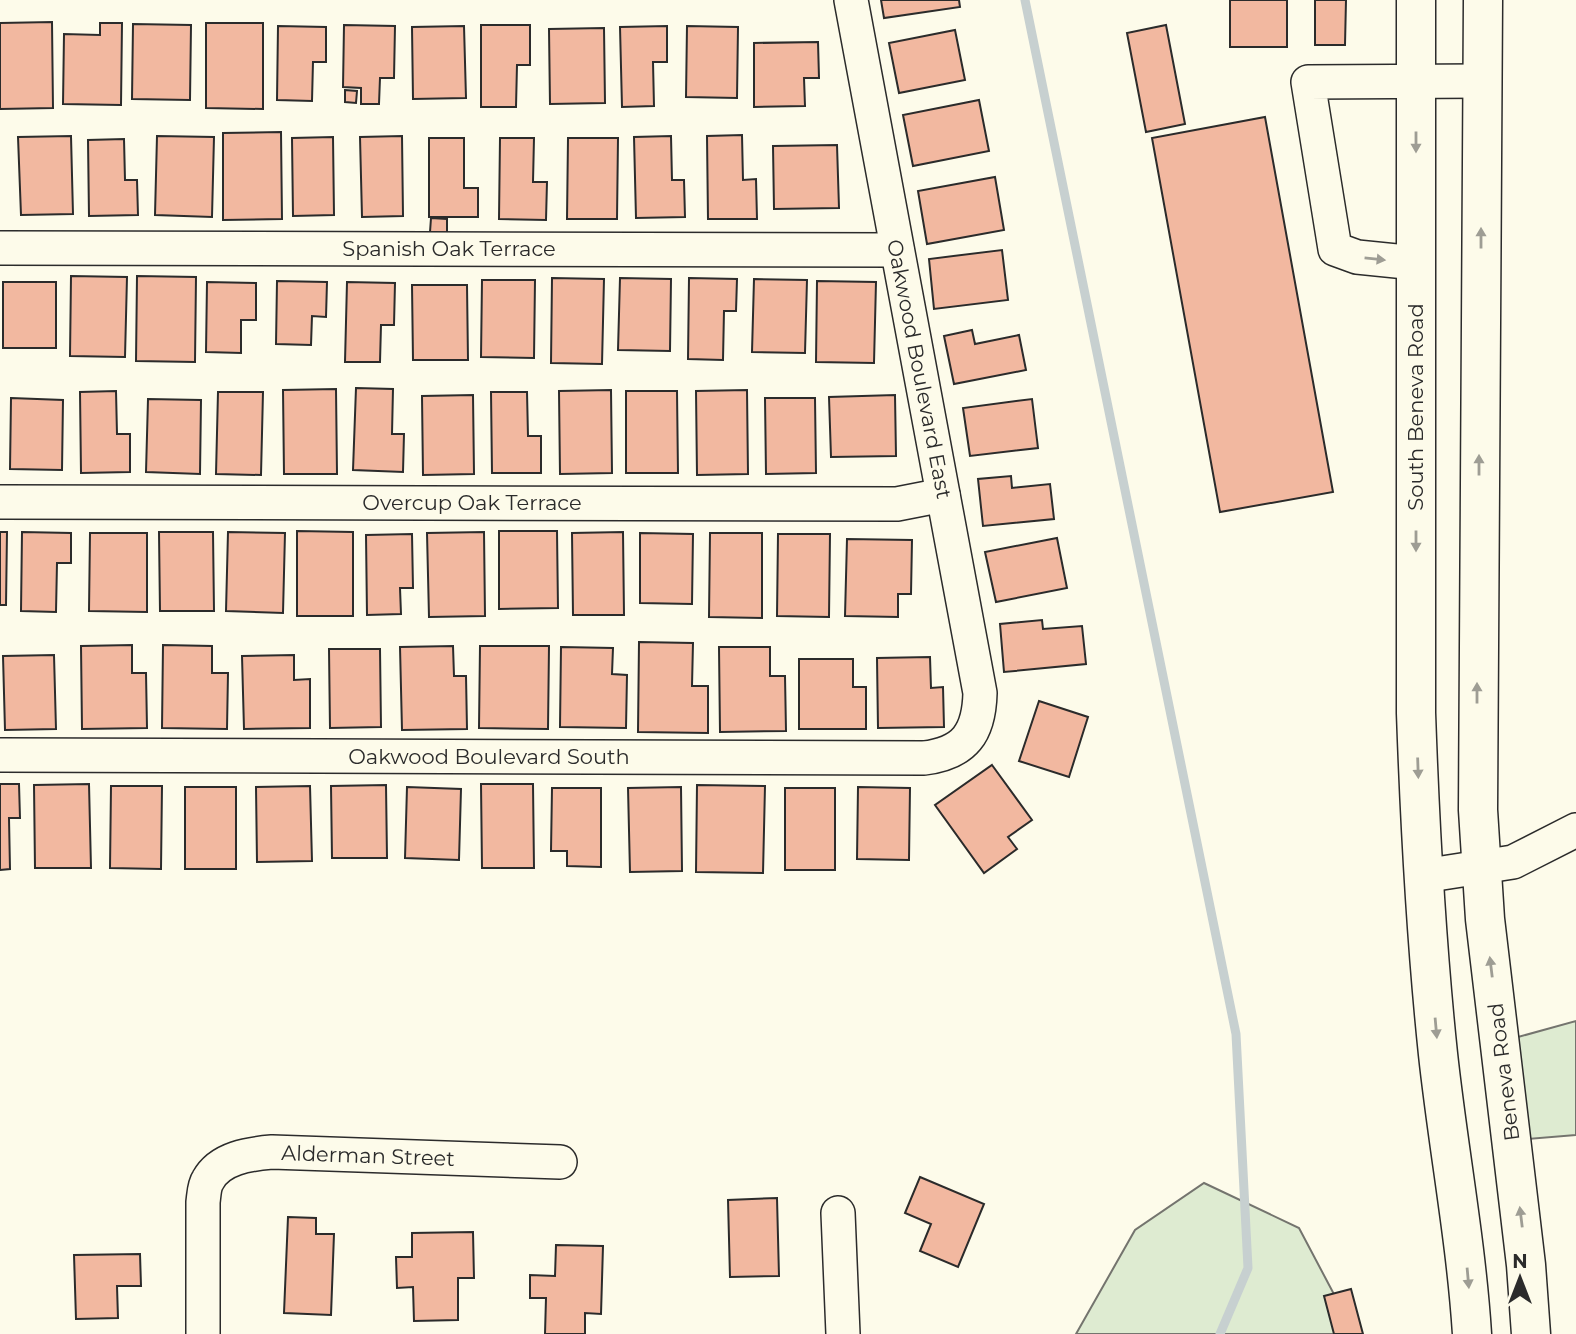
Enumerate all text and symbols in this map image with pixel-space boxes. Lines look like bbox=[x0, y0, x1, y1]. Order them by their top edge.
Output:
one-way arrow bbox=[1410, 131, 1422, 153]
one-way arrow bbox=[1475, 227, 1487, 249]
street label: Spanish Oak Terrace bbox=[342, 236, 556, 261]
street label: Oakwood Boulevard East bbox=[882, 237, 957, 501]
one-way arrow bbox=[1364, 254, 1386, 265]
street label: South Beneva Road bbox=[1403, 303, 1428, 511]
one-way arrow bbox=[1473, 454, 1485, 476]
street label: Overcup Oak Terrace bbox=[362, 490, 582, 515]
one-way arrow bbox=[1410, 530, 1422, 552]
one-way arrow bbox=[1471, 681, 1483, 703]
street label: Oakwood Boulevard South bbox=[348, 744, 630, 769]
one-way arrow bbox=[1413, 757, 1424, 779]
one-way arrow bbox=[1485, 956, 1496, 978]
street label: Beneva Road bbox=[1483, 1002, 1524, 1143]
one-way arrow bbox=[1431, 1017, 1442, 1039]
street label: Alderman Street bbox=[281, 1140, 455, 1171]
one-way arrow bbox=[1515, 1206, 1526, 1228]
north arrow bbox=[1485, 1243, 1555, 1313]
text: N bbox=[1512, 1250, 1528, 1273]
one-way arrow bbox=[1463, 1267, 1474, 1289]

